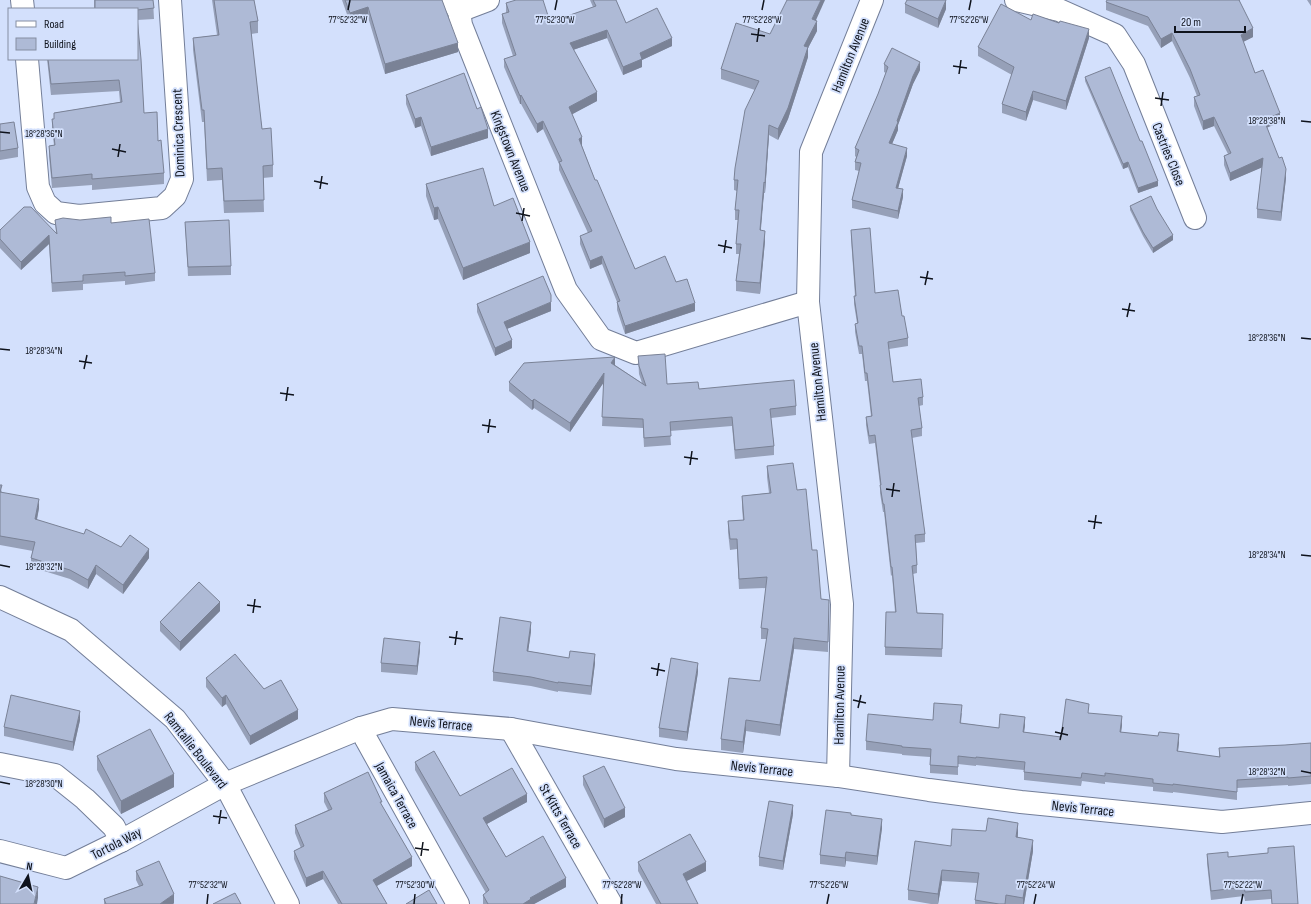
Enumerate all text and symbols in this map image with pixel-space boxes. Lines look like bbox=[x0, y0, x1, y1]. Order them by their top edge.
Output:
legend bbox=[8, 8, 138, 60]
scale bar bbox=[1175, 8, 1245, 34]
text: 77°52'32"W bbox=[329, 14, 368, 26]
text: 77°52'30"W bbox=[535, 14, 575, 26]
text: 77°52'28"W bbox=[743, 14, 782, 26]
text: 77°52'26"W bbox=[950, 14, 989, 26]
street label: Hamilton Avenue bbox=[828, 15, 873, 95]
text: 20 m bbox=[1181, 15, 1201, 30]
text: Road bbox=[44, 17, 64, 32]
text: Building bbox=[44, 37, 76, 52]
street label: Dominica Crescent bbox=[168, 88, 189, 178]
street label: Kingstown Avenue bbox=[487, 108, 534, 194]
text: 18°28'38"N bbox=[1248, 115, 1286, 127]
street label: Castries Close bbox=[1148, 120, 1189, 188]
text: 18°28'36"N bbox=[25, 128, 63, 140]
text: 18°28'36"N bbox=[1248, 332, 1286, 344]
street label: Hamilton Avenue bbox=[805, 342, 830, 422]
text: 18°28'34"N bbox=[25, 345, 63, 357]
text: 18°28'34"N bbox=[1248, 549, 1286, 561]
text: 18°28'32"N bbox=[25, 561, 63, 573]
street label: Hamilton Avenue bbox=[830, 665, 849, 745]
street label: Ramtallie Boulevard bbox=[160, 709, 231, 792]
street label: Nevis Terrace bbox=[409, 712, 473, 735]
street label: Nevis Terrace bbox=[730, 757, 794, 780]
street label: Jamaica Terrace bbox=[371, 758, 422, 831]
text: 18°28'32"N bbox=[1248, 766, 1286, 778]
text: 18°28'30"N bbox=[25, 778, 63, 790]
street label: St Kitts Terrace bbox=[535, 781, 586, 852]
street label: Nevis Terrace bbox=[1051, 797, 1115, 820]
street label: Tortola Way bbox=[88, 823, 145, 863]
north arrow bbox=[8, 856, 48, 896]
text: N bbox=[26, 860, 34, 874]
text: 77°52'32"W bbox=[189, 879, 228, 891]
text: 77°52'30"W bbox=[395, 879, 435, 891]
text: 77°52'28"W bbox=[603, 879, 642, 891]
text: 77°52'26"W bbox=[810, 879, 849, 891]
text: 77°52'24"W bbox=[1017, 879, 1056, 891]
text: 77°52'22"W bbox=[1224, 879, 1263, 891]

